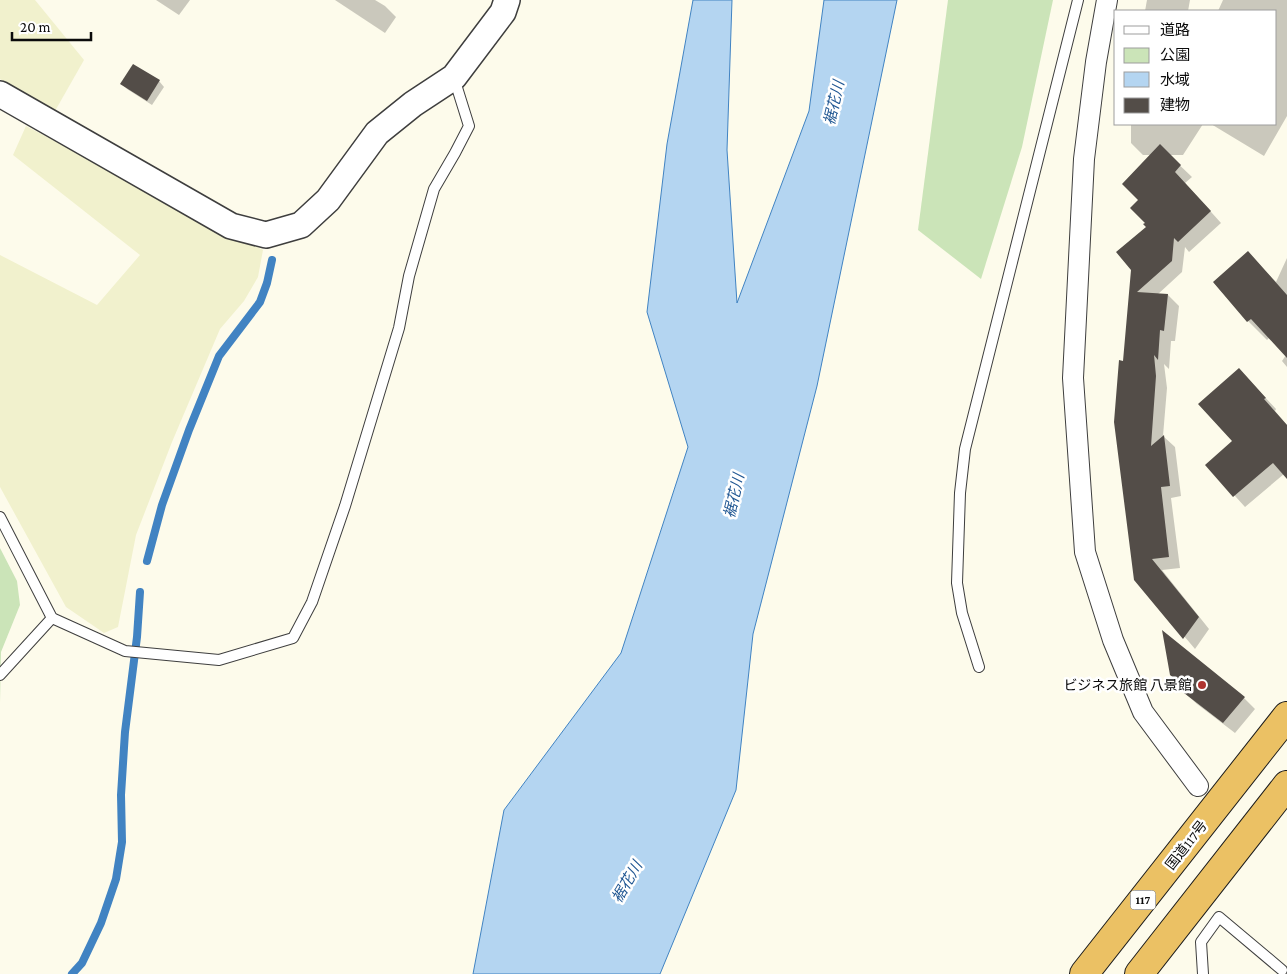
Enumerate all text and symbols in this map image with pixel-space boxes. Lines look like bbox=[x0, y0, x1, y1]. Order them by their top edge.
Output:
scale bar bbox=[12, 10, 91, 42]
legend bbox=[1114, 10, 1277, 125]
text: 20 m bbox=[20, 19, 51, 35]
text: 道路 bbox=[1160, 22, 1190, 38]
text: 公園 bbox=[1160, 47, 1190, 63]
text: 水域 bbox=[1160, 72, 1190, 88]
water label: 裾花川 bbox=[821, 77, 847, 127]
text: 建物 bbox=[1160, 97, 1190, 113]
water label: 裾花川 bbox=[721, 470, 747, 520]
place label: ビジネス旅館 八景館 bbox=[1063, 677, 1192, 693]
marker: ビジネス旅館 八景館 bbox=[1196, 679, 1208, 691]
street label: 国道117号 bbox=[1162, 817, 1210, 873]
water label: 裾花川 bbox=[609, 857, 646, 905]
road number: 117 bbox=[1130, 890, 1156, 910]

